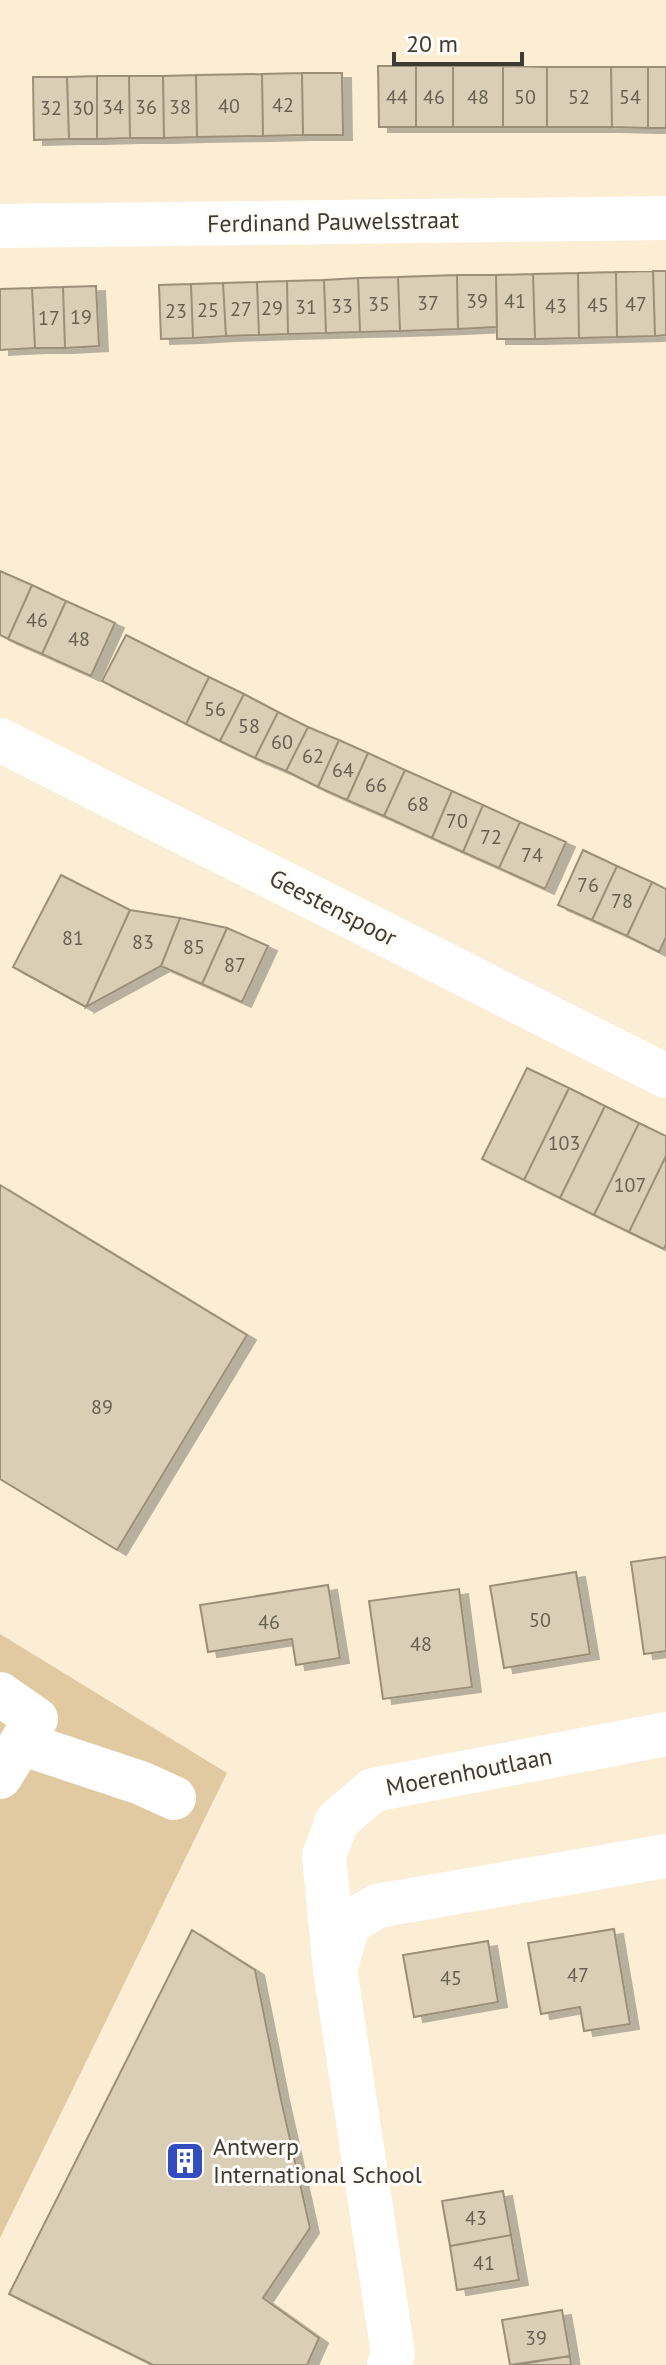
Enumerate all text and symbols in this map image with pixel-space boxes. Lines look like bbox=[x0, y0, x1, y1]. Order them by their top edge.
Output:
scale bar bbox=[394, 16, 522, 66]
text: 20 m bbox=[406, 28, 458, 59]
house number: 44 bbox=[386, 84, 408, 110]
house number: 46 bbox=[423, 84, 445, 110]
house number: 48 bbox=[467, 84, 489, 110]
house number: 50 bbox=[514, 84, 536, 110]
house number: 52 bbox=[568, 84, 590, 110]
house number: 54 bbox=[619, 84, 641, 110]
house number: 42 bbox=[272, 92, 294, 118]
house number: 40 bbox=[218, 93, 240, 119]
house number: 34 bbox=[102, 94, 124, 120]
house number: 36 bbox=[135, 94, 157, 120]
house number: 38 bbox=[169, 94, 191, 120]
house number: 32 bbox=[40, 95, 62, 121]
house number: 30 bbox=[72, 95, 94, 121]
street label: Ferdinand Pauwelsstraat bbox=[207, 204, 459, 239]
house number: 39 bbox=[466, 288, 488, 314]
house number: 41 bbox=[504, 288, 526, 314]
house number: 37 bbox=[417, 290, 439, 316]
house number: 35 bbox=[368, 291, 390, 317]
house number: 47 bbox=[625, 291, 647, 317]
house number: 45 bbox=[587, 292, 609, 318]
house number: 33 bbox=[331, 293, 353, 319]
house number: 43 bbox=[545, 293, 567, 319]
house number: 31 bbox=[295, 294, 317, 320]
house number: 29 bbox=[261, 295, 283, 321]
house number: 27 bbox=[230, 296, 252, 322]
house number: 25 bbox=[197, 297, 219, 323]
house number: 23 bbox=[165, 298, 187, 324]
house number: 19 bbox=[70, 304, 92, 330]
house number: 17 bbox=[38, 305, 60, 331]
house number: 46 bbox=[26, 607, 48, 633]
house number: 48 bbox=[68, 626, 90, 652]
house number: 56 bbox=[204, 696, 226, 722]
house number: 58 bbox=[238, 713, 260, 739]
house number: 60 bbox=[271, 729, 293, 755]
house number: 62 bbox=[302, 743, 324, 769]
house number: 64 bbox=[332, 757, 354, 783]
house number: 66 bbox=[365, 772, 387, 798]
house number: 68 bbox=[407, 791, 429, 817]
house number: 70 bbox=[446, 808, 468, 834]
house number: 72 bbox=[480, 824, 502, 850]
house number: 74 bbox=[521, 842, 543, 868]
street label: Geestenspoor bbox=[264, 862, 402, 953]
house number: 76 bbox=[577, 872, 599, 898]
house number: 78 bbox=[611, 888, 633, 914]
house number: 81 bbox=[62, 925, 84, 951]
house number: 83 bbox=[132, 929, 154, 955]
house number: 85 bbox=[183, 934, 205, 960]
house number: 87 bbox=[224, 952, 246, 978]
house number: 103 bbox=[548, 1130, 580, 1156]
house number: 107 bbox=[614, 1172, 646, 1198]
house number: 89 bbox=[91, 1394, 113, 1420]
house number: 50 bbox=[529, 1607, 551, 1633]
house number: 46 bbox=[258, 1609, 280, 1635]
house number: 48 bbox=[410, 1631, 432, 1657]
street label: Moerenhoutlaan bbox=[383, 1740, 555, 1803]
house number: 47 bbox=[567, 1962, 589, 1988]
house number: 45 bbox=[440, 1965, 462, 1991]
place label: Antwerp International School bbox=[213, 2131, 422, 2190]
building icon: Antwerp International School bbox=[164, 2140, 206, 2182]
house number: 43 bbox=[465, 2205, 487, 2231]
house number: 41 bbox=[473, 2250, 495, 2276]
house number: 39 bbox=[525, 2325, 547, 2351]

